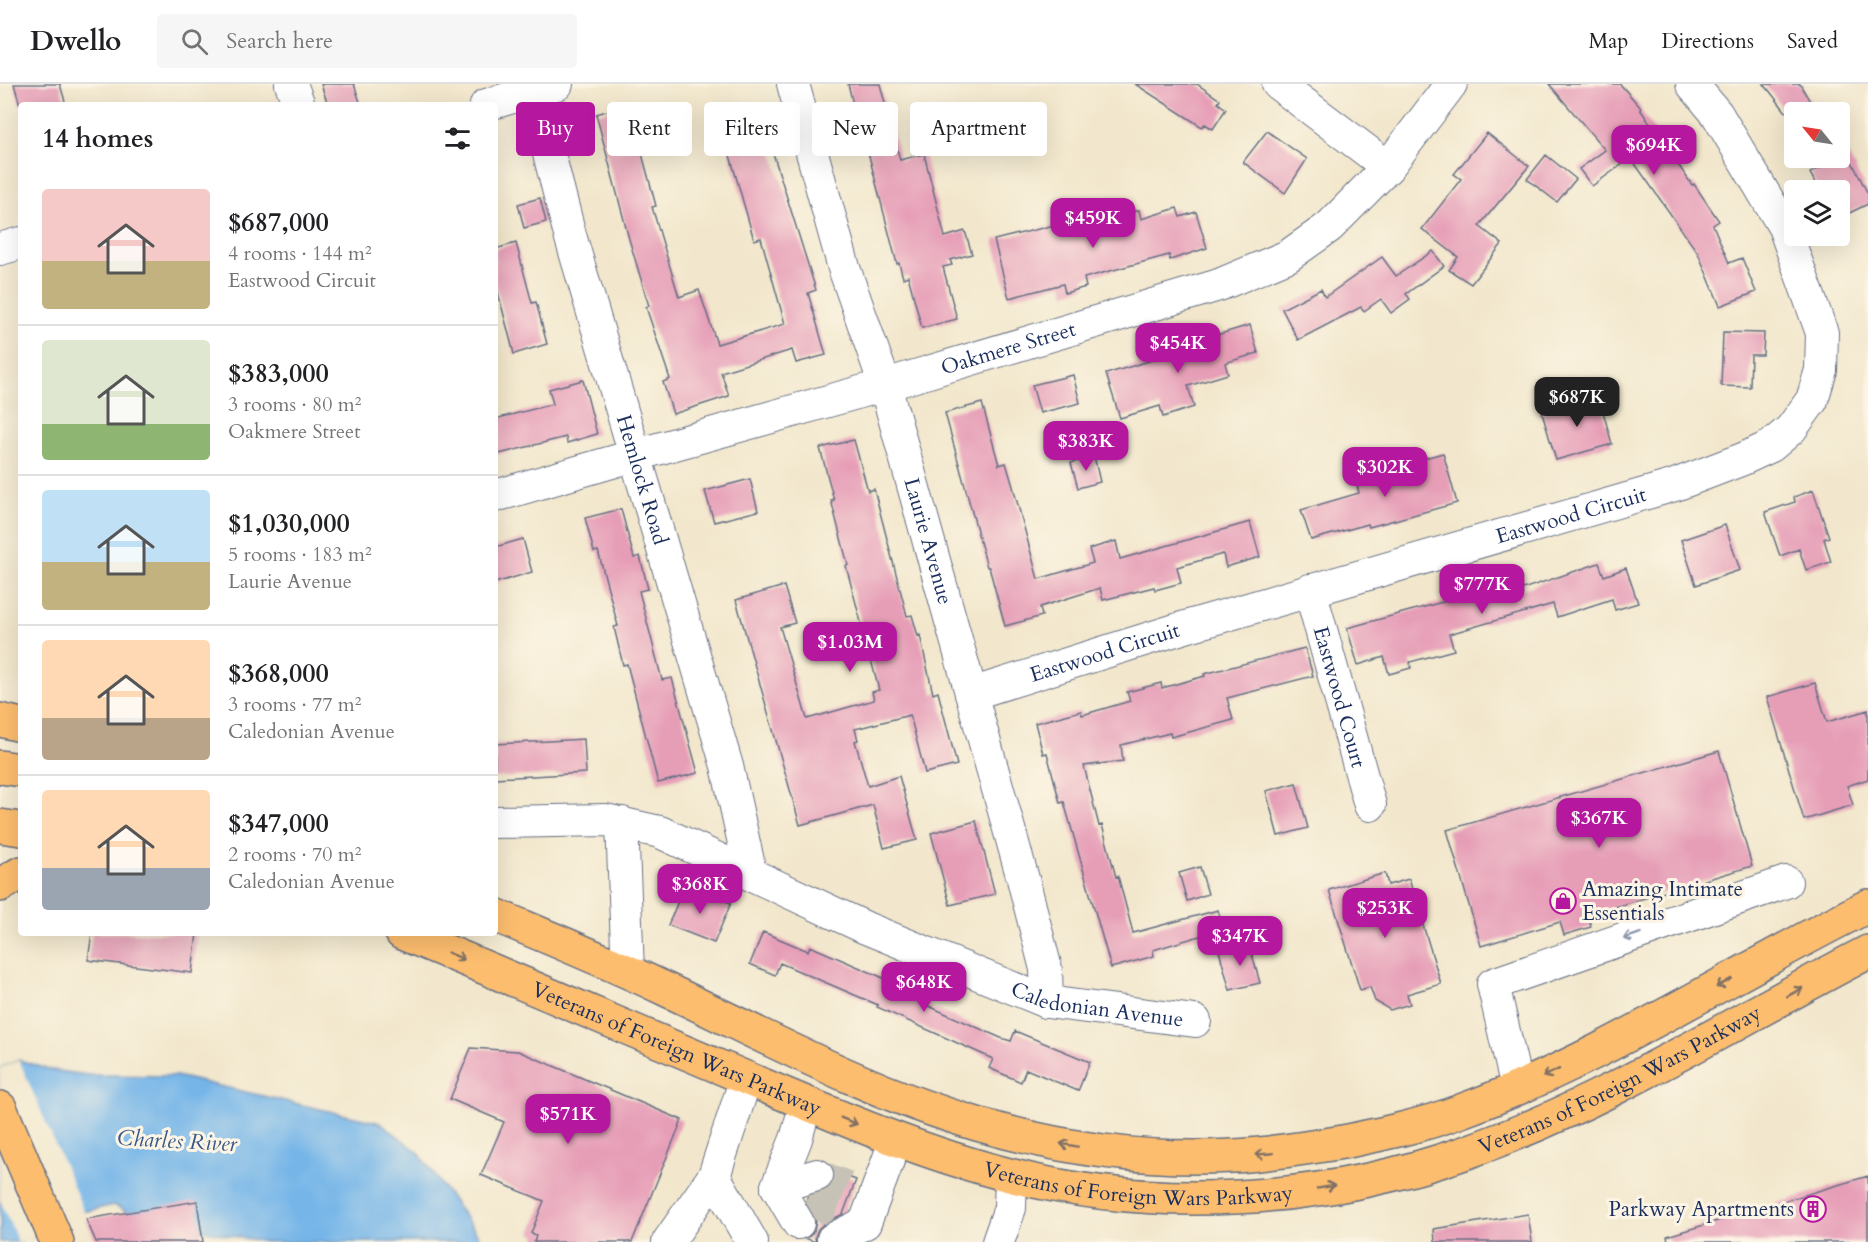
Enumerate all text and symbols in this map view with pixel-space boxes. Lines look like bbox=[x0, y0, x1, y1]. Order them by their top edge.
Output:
search box bbox=[157, 14, 577, 68]
text: Dwello bbox=[30, 22, 121, 60]
icon: search bbox=[178, 25, 211, 58]
text: Search here bbox=[226, 26, 333, 56]
text: Map bbox=[1588, 27, 1628, 56]
text: Directions bbox=[1661, 27, 1754, 56]
text: Saved bbox=[1787, 27, 1838, 56]
chip: Buy bbox=[516, 102, 595, 156]
chip: Rent bbox=[607, 102, 692, 156]
chip: Filters bbox=[704, 102, 800, 156]
chip: New bbox=[812, 102, 898, 156]
chip: Apartment bbox=[910, 102, 1047, 156]
north arrow bbox=[1784, 102, 1850, 168]
map controls bbox=[1784, 102, 1850, 246]
text: 14 homes bbox=[42, 121, 153, 156]
icon: filters bbox=[441, 122, 474, 155]
pin: $694K bbox=[1612, 125, 1696, 176]
text: $694K bbox=[1625, 131, 1683, 158]
button: layers bbox=[1784, 180, 1850, 246]
pin: $459K bbox=[1051, 198, 1135, 249]
text: $459K bbox=[1064, 204, 1122, 231]
text: $687,000 bbox=[228, 205, 329, 240]
icon: home bbox=[90, 213, 162, 285]
text: 4 rooms · 144 m² bbox=[228, 240, 372, 267]
text: Eastwood Circuit bbox=[228, 267, 376, 294]
street label: Oakmere Street bbox=[937, 315, 1079, 382]
pin: $454K bbox=[1136, 323, 1220, 374]
text: $454K bbox=[1149, 329, 1207, 356]
text: $383,000 bbox=[228, 356, 329, 391]
icon: home bbox=[90, 364, 162, 436]
pin: $687K bbox=[1535, 377, 1619, 428]
text: $687K bbox=[1548, 383, 1606, 410]
text: 3 rooms · 80 m² bbox=[228, 391, 361, 418]
street label: Hemlock Road bbox=[609, 411, 675, 548]
text: Oakmere Street bbox=[228, 418, 361, 445]
pin: $383K bbox=[1044, 421, 1128, 472]
text: $383K bbox=[1057, 427, 1115, 454]
pin: $302K bbox=[1343, 447, 1427, 498]
text: $302K bbox=[1356, 453, 1414, 480]
street label: Laurie Avenue bbox=[897, 475, 960, 608]
street label: Eastwood Circuit bbox=[1492, 480, 1650, 551]
text: $1,030,000 bbox=[228, 506, 350, 541]
icon: home bbox=[90, 514, 162, 586]
text: 5 rooms · 183 m² bbox=[228, 541, 372, 568]
pin: $777K bbox=[1440, 564, 1524, 615]
text: Laurie Avenue bbox=[228, 568, 352, 595]
text: $777K bbox=[1453, 570, 1511, 597]
street label: Eastwood Circuit bbox=[1026, 616, 1184, 690]
pin: $1.03M bbox=[801, 622, 899, 673]
street label: Eastwood Court bbox=[1306, 623, 1373, 771]
text: $1.03M bbox=[817, 628, 883, 655]
text: $368,000 bbox=[228, 656, 329, 691]
icon: home bbox=[90, 664, 162, 736]
text: 3 rooms · 77 m² bbox=[228, 691, 361, 718]
text: Caledonian Avenue bbox=[228, 718, 395, 745]
pin: $367K bbox=[1557, 798, 1641, 849]
text: $367K bbox=[1570, 804, 1628, 831]
text: $347,000 bbox=[228, 806, 329, 841]
icon: home bbox=[90, 814, 162, 886]
text: 2 rooms · 70 m² bbox=[228, 841, 361, 868]
pin: $368K bbox=[658, 864, 742, 915]
text: Caledonian Avenue bbox=[228, 868, 395, 895]
text: $368K bbox=[671, 870, 729, 897]
place label: Amazing Intimate Essentials bbox=[1582, 875, 1743, 928]
shop icon: Amazing Intimate Essentials bbox=[1548, 886, 1578, 916]
pin: $253K bbox=[1343, 888, 1427, 939]
text: $253K bbox=[1356, 894, 1414, 921]
pin: $347K bbox=[1198, 916, 1282, 967]
text: $347K bbox=[1211, 922, 1269, 949]
one-way arrow bbox=[1623, 931, 1642, 942]
one-way arrow bbox=[447, 951, 465, 962]
pin: $648K bbox=[882, 962, 966, 1013]
text: $648K bbox=[895, 968, 953, 995]
street label: Veterans of Foreign Wars Parkway bbox=[527, 975, 826, 1123]
street label: Caledonian Avenue bbox=[1006, 975, 1185, 1034]
one-way arrow bbox=[1715, 978, 1733, 989]
one-way arrow bbox=[1785, 986, 1803, 997]
street label: Veterans of Foreign Wars Parkway bbox=[1474, 999, 1766, 1162]
one-way arrow bbox=[1542, 1068, 1560, 1079]
pin: $571K bbox=[526, 1094, 610, 1145]
text: $571K bbox=[539, 1100, 597, 1127]
one-way arrow bbox=[839, 1116, 858, 1127]
water label: Charles River bbox=[116, 1123, 238, 1159]
one-way arrow bbox=[1060, 1139, 1080, 1150]
one-way arrow bbox=[1254, 1149, 1274, 1160]
street label: Veterans of Foreign Wars Parkway bbox=[980, 1155, 1295, 1213]
one-way arrow bbox=[1316, 1181, 1336, 1192]
building icon: Parkway Apartments bbox=[1798, 1194, 1828, 1224]
place label: Parkway Apartments bbox=[1609, 1195, 1794, 1224]

